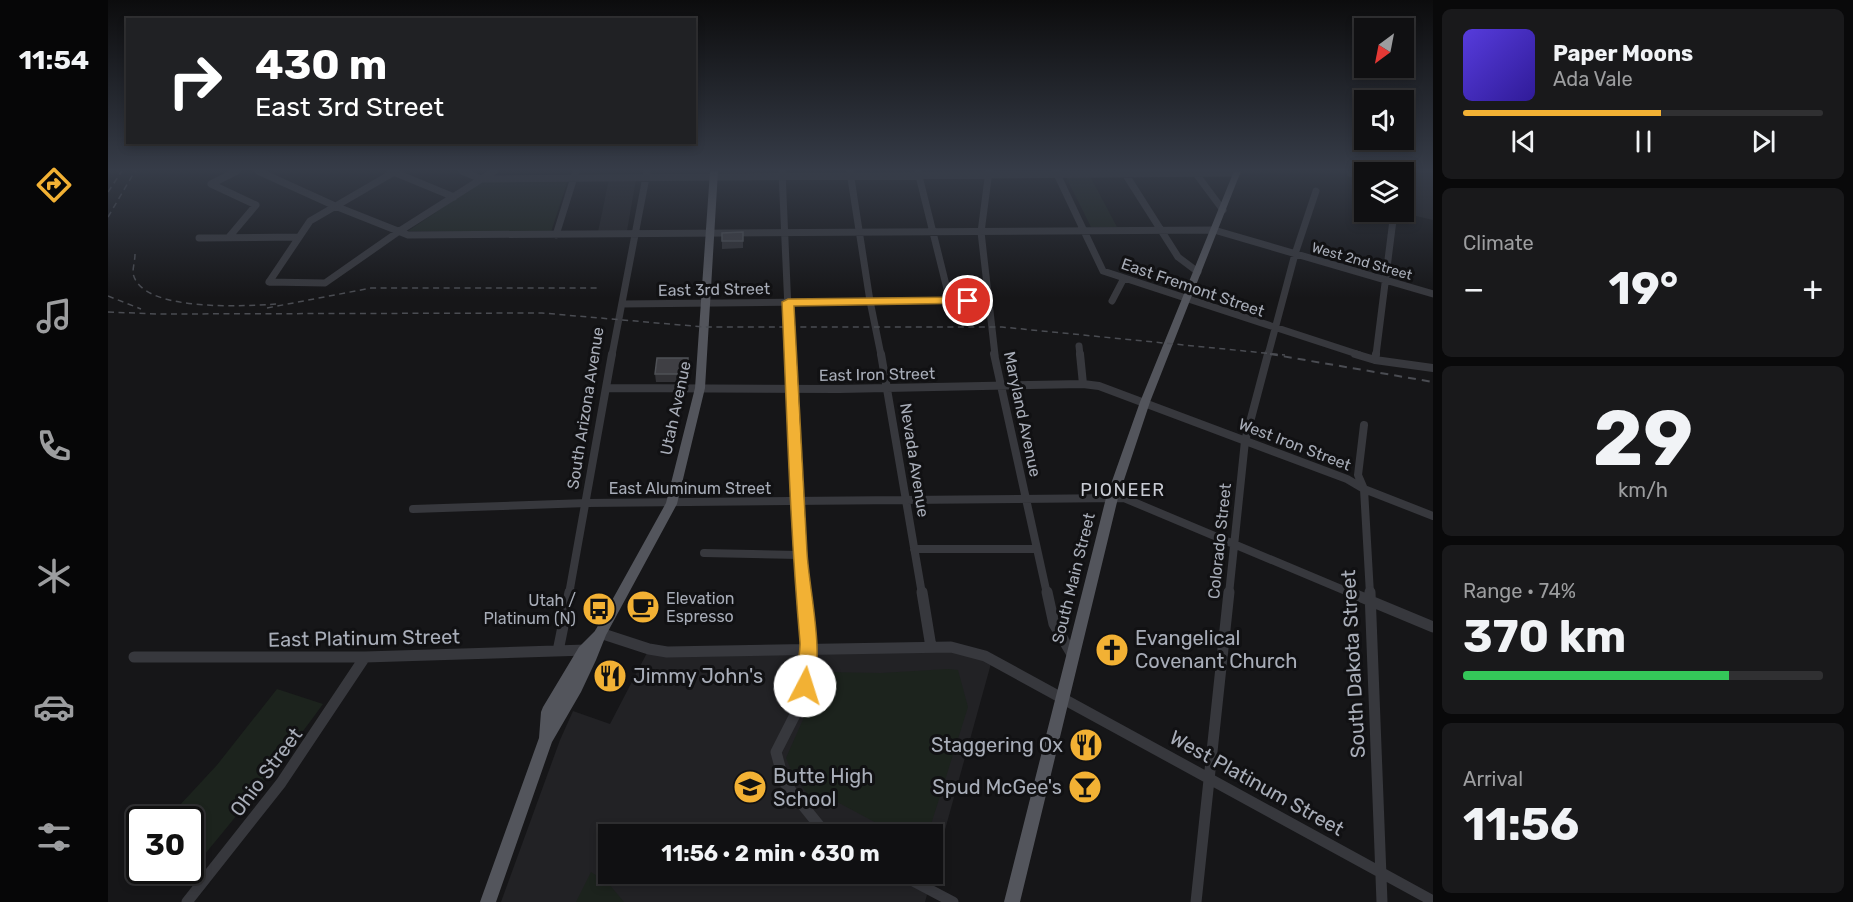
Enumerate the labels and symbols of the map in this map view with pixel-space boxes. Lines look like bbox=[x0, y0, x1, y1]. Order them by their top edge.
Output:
north arrow bbox=[1354, 18, 1414, 78]
street label: West 2nd Street bbox=[1310, 239, 1415, 284]
street label: East Fremont Street bbox=[1119, 254, 1267, 321]
pin bbox=[942, 275, 993, 326]
street label: East 3rd Street bbox=[658, 279, 770, 300]
street label: South Arizona Avenue bbox=[563, 325, 608, 491]
street label: Maryland Avenue bbox=[1000, 350, 1045, 479]
street label: Utah Avenue bbox=[656, 359, 695, 457]
street label: East Iron Street bbox=[819, 364, 935, 385]
street label: Nevada Avenue bbox=[896, 402, 933, 518]
street label: West Iron Street bbox=[1236, 414, 1354, 475]
street label: East Aluminum Street bbox=[609, 479, 771, 498]
district label: PIONEER bbox=[1080, 479, 1166, 501]
street label: Colorado Street bbox=[1204, 482, 1235, 600]
street label: South Main Street bbox=[1048, 511, 1099, 645]
street label: South Dakota Street bbox=[1336, 569, 1370, 759]
cafe icon: Elevation Espresso bbox=[625, 589, 661, 625]
place label: Elevation Espresso bbox=[666, 589, 735, 626]
place label: Utah / Platinum (N) bbox=[484, 591, 576, 628]
bus stop icon: Utah / Platinum (N) bbox=[581, 591, 617, 627]
street label: East Platinum Street bbox=[268, 624, 460, 652]
place label: Evangelical Covenant Church bbox=[1135, 626, 1297, 673]
church icon: Evangelical Covenant Church bbox=[1094, 632, 1130, 668]
position arrow bbox=[773, 654, 837, 718]
restaurant icon: Jimmy John's bbox=[592, 658, 628, 694]
place label: Jimmy John's bbox=[633, 664, 763, 688]
street label: Ohio Street bbox=[225, 723, 307, 821]
street label: West Platinum Street bbox=[1166, 725, 1349, 841]
restaurant icon: Staggering Ox bbox=[1068, 727, 1104, 763]
place label: Staggering Ox bbox=[931, 733, 1063, 757]
place label: Butte High School bbox=[773, 764, 873, 811]
school or university icon: Butte High School bbox=[732, 769, 768, 805]
bar icon: Spud McGee's bbox=[1067, 769, 1103, 805]
place label: Spud McGee's bbox=[932, 775, 1062, 799]
speed limit sign: 30 bbox=[126, 806, 204, 884]

